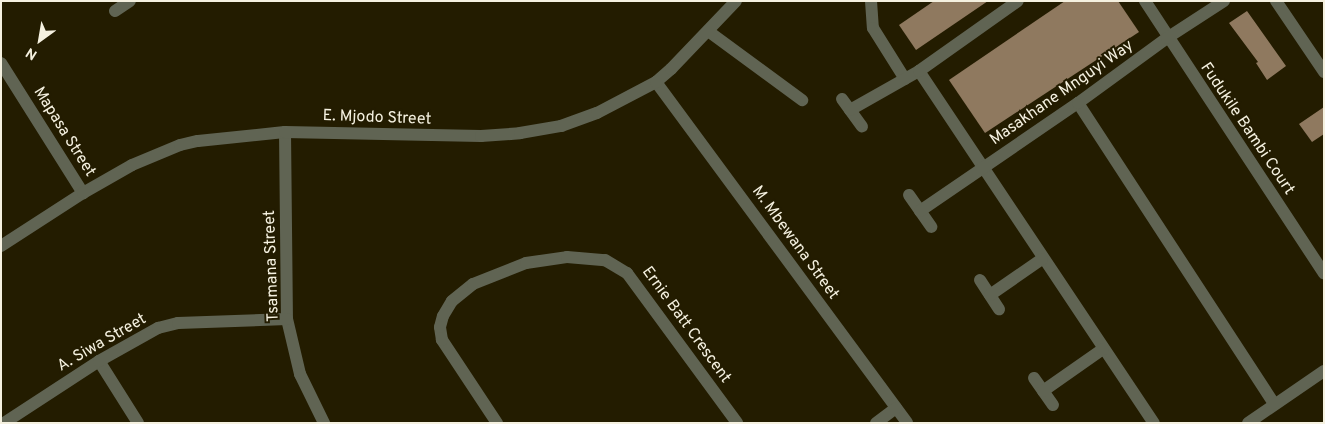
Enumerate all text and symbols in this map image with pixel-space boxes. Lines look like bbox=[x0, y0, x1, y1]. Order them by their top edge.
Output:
north arrow bbox=[15, 15, 65, 65]
street label: Masakhane Mnguyi Way bbox=[987, 36, 1137, 150]
text: N bbox=[23, 43, 41, 63]
street label: Fudukile Bambi Court bbox=[1196, 59, 1298, 199]
street label: Mapasa Street bbox=[29, 84, 99, 180]
street label: E. Mjodo Street bbox=[322, 107, 432, 129]
street label: M. Mbewana Street bbox=[747, 182, 843, 304]
street label: Tsamana Street bbox=[260, 210, 284, 322]
street label: Ernie Batt Crescent bbox=[637, 263, 735, 387]
street label: A. Siwa Street bbox=[54, 310, 150, 376]

